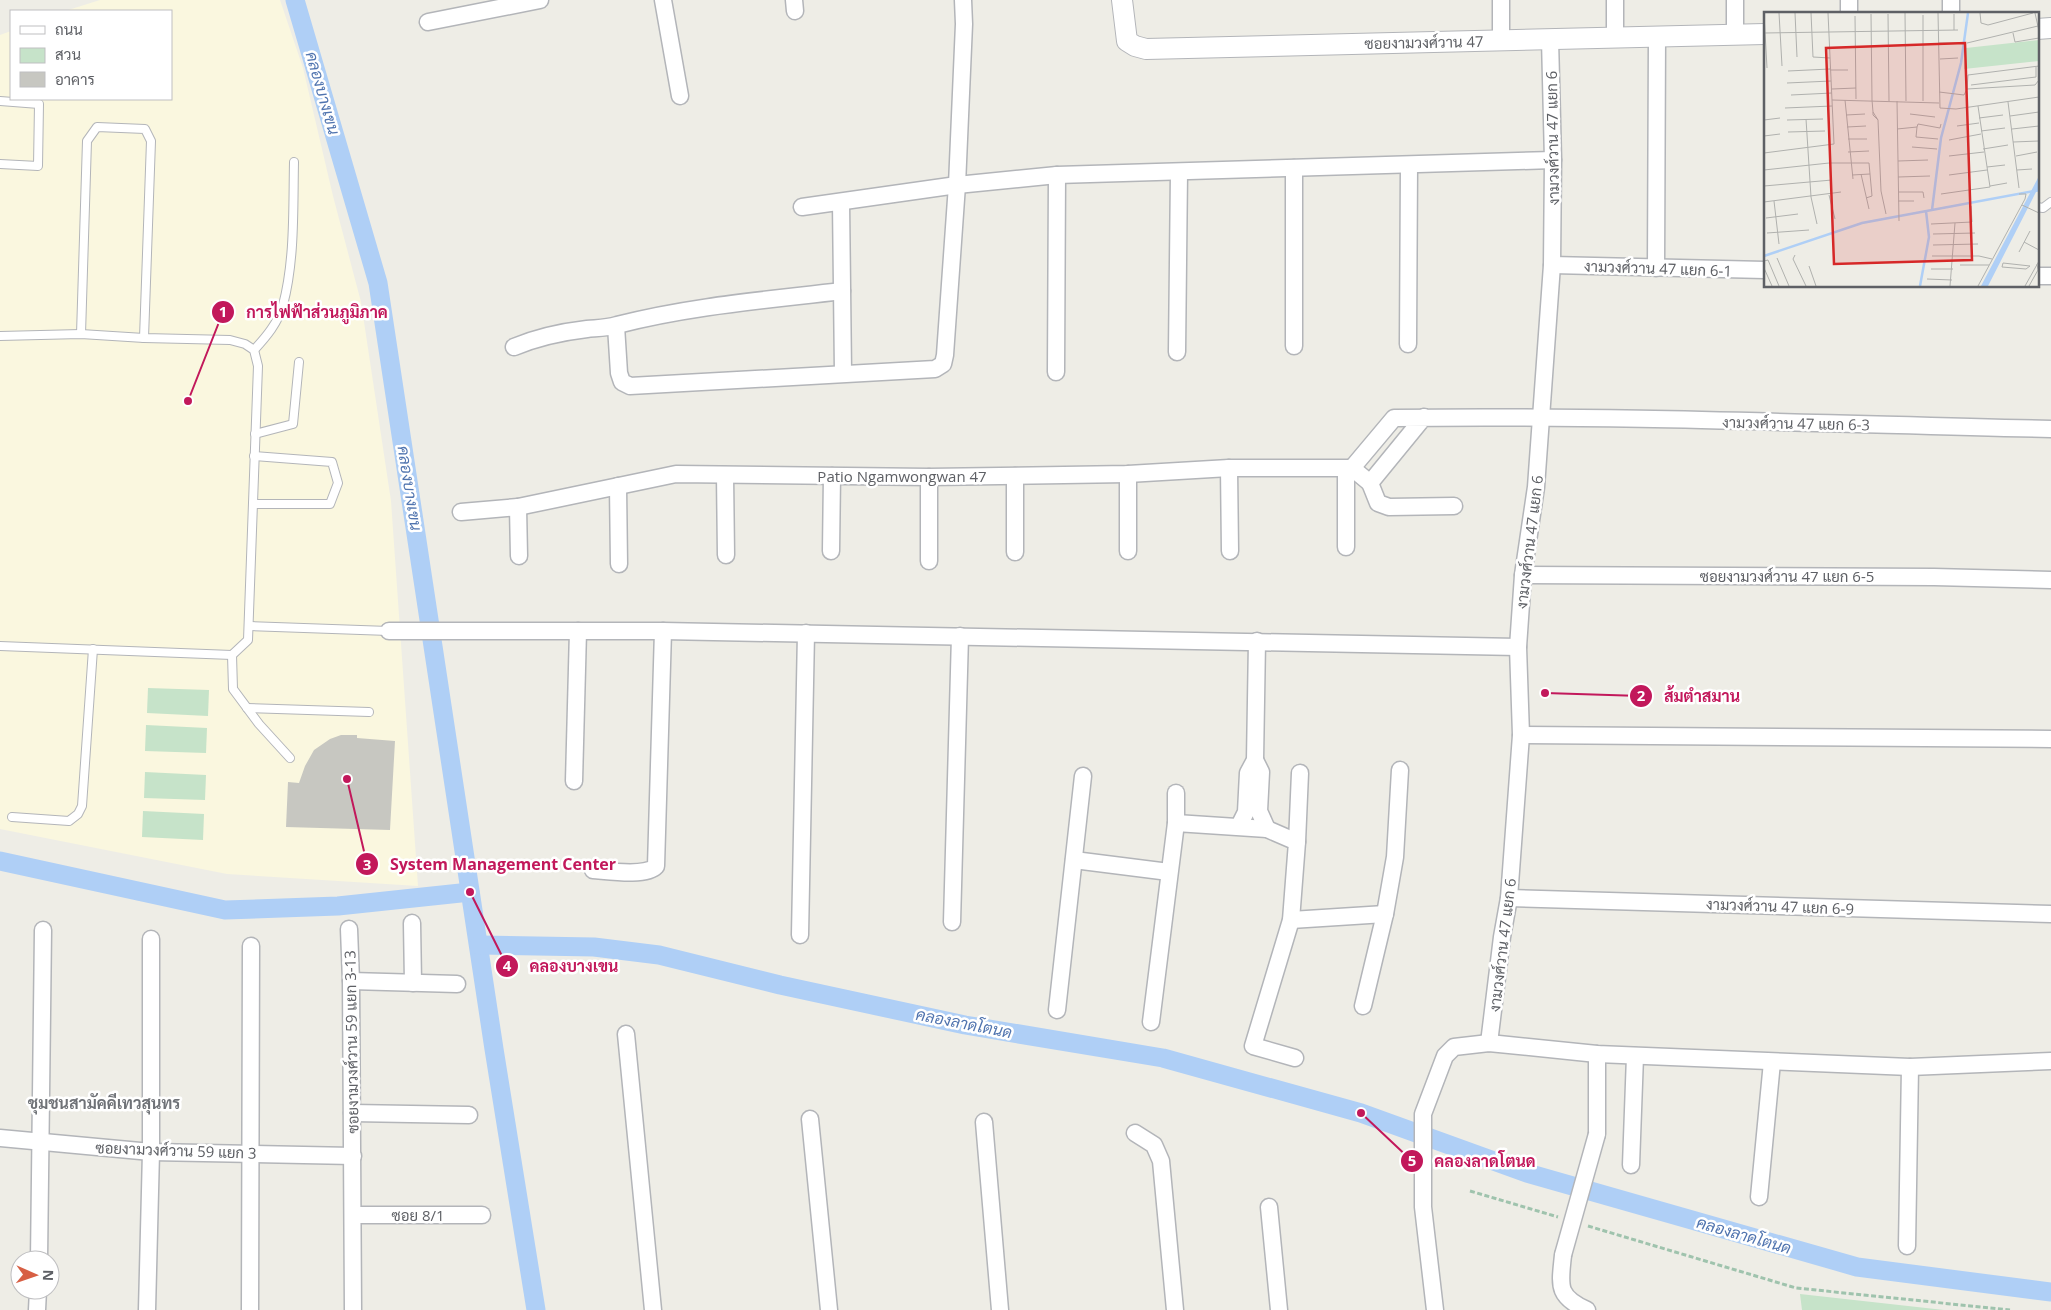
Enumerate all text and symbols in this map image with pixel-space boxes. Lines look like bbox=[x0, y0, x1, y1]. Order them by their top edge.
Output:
legend bbox=[10, 10, 172, 100]
inset map bbox=[1764, 12, 2038, 288]
text: ถนน bbox=[55, 19, 83, 39]
street label: ซอยงามวงศ์วาน 47 bbox=[1364, 31, 1484, 53]
text: สวน bbox=[55, 44, 81, 64]
water label: คลองบางเขน bbox=[301, 49, 345, 137]
text: อาคาร bbox=[55, 69, 95, 89]
street label: งามวงศ์วาน 47 แยก 6 bbox=[1541, 71, 1563, 205]
street label: งามวงศ์วาน 47 แยก 6-1 bbox=[1584, 255, 1732, 281]
callout: การไฟฟ้าส่วนภูมิภาค bbox=[211, 296, 397, 327]
text: 1 bbox=[219, 301, 227, 321]
text: การไฟฟ้าส่วนภูมิภาค bbox=[246, 301, 388, 325]
street label: งามวงศ์วาน 47 แยก 6-3 bbox=[1722, 412, 1870, 434]
water label: คลองบางเขน bbox=[392, 444, 428, 532]
street label: Patio Ngamwongwan 47 bbox=[817, 466, 987, 486]
street label: งามวงศ์วาน 47 แยก 6 bbox=[1511, 474, 1547, 610]
street label: ซอยงามวงศ์วาน 47 แยก 6-5 bbox=[1700, 566, 1874, 586]
callout: ส้มตำสมาน bbox=[1629, 681, 1750, 712]
text: 2 bbox=[1637, 685, 1646, 705]
text: ส้มตำสมาน bbox=[1664, 685, 1740, 707]
callout: System Management Center bbox=[355, 849, 626, 880]
text: System Management Center bbox=[390, 853, 616, 875]
text: 3 bbox=[363, 854, 371, 874]
street label: งามวงศ์วาน 47 แยก 6 bbox=[1484, 877, 1520, 1013]
street label: งามวงศ์วาน 47 แยก 6-9 bbox=[1706, 893, 1854, 919]
street label: ซอยงามวงศ์วาน 59 แยก 3-13 bbox=[339, 950, 363, 1134]
callout: คลองบางเขน bbox=[494, 951, 628, 982]
text: 4 bbox=[503, 955, 512, 975]
text: คลองบางเขน bbox=[530, 955, 618, 977]
water label: คลองลาดโตนด bbox=[914, 1003, 1014, 1043]
district label: ชุมชนสามัคคีเทวสุนทร bbox=[28, 1092, 180, 1115]
street label: ซอยงามวงศ์วาน 59 แยก 3 bbox=[95, 1137, 257, 1163]
callout: คลองลาดโตนด bbox=[1400, 1146, 1546, 1177]
text: 5 bbox=[1408, 1150, 1416, 1170]
text: คลองลาดโตนด bbox=[1434, 1150, 1536, 1172]
street label: ซอย 8/1 bbox=[391, 1205, 445, 1225]
water label: คลองลาดโตนด bbox=[1694, 1211, 1794, 1259]
north arrow bbox=[10, 1250, 60, 1300]
text: N bbox=[39, 1269, 58, 1281]

